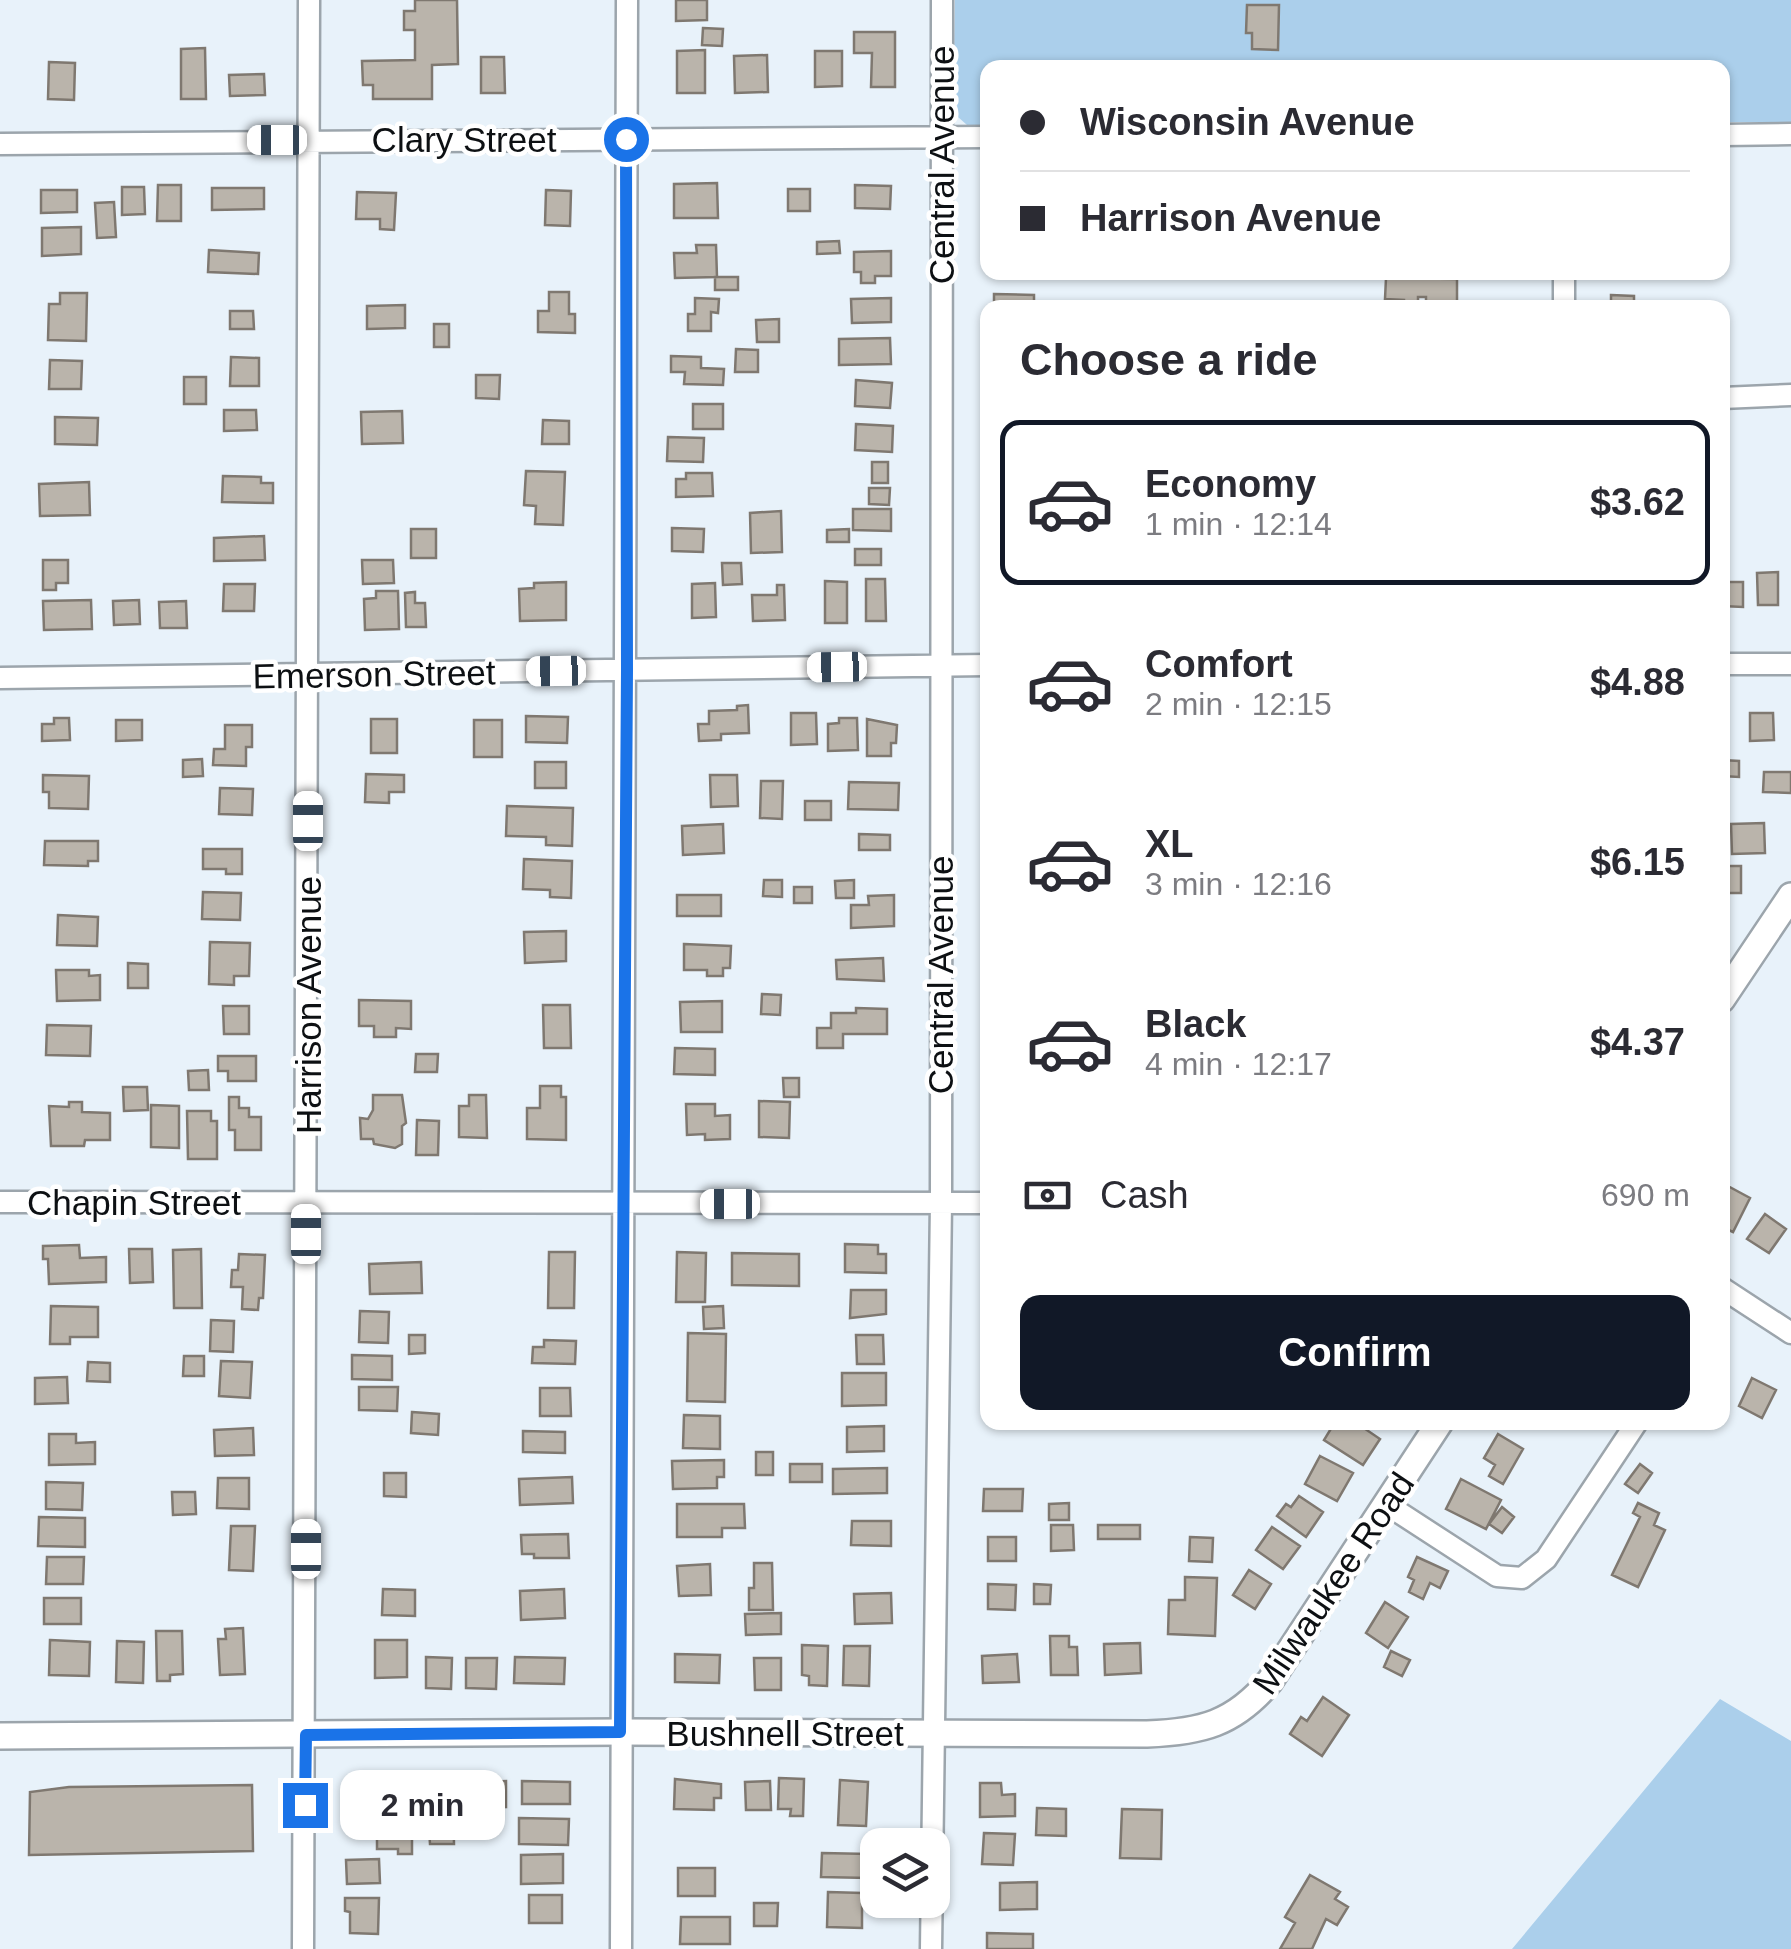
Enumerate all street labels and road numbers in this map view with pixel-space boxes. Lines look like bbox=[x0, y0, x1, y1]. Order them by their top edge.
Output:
street label: Central Avenue bbox=[922, 46, 961, 284]
street label: Clary Street bbox=[372, 120, 557, 159]
street label: Emerson Street bbox=[252, 652, 496, 696]
street label: Central Avenue bbox=[921, 856, 960, 1094]
street label: Harrison Avenue bbox=[289, 876, 328, 1134]
street label: Chapin Street bbox=[27, 1183, 241, 1222]
street label: Milwaukee Road bbox=[1244, 1465, 1422, 1701]
street label: Bushnell Street bbox=[666, 1714, 904, 1753]

